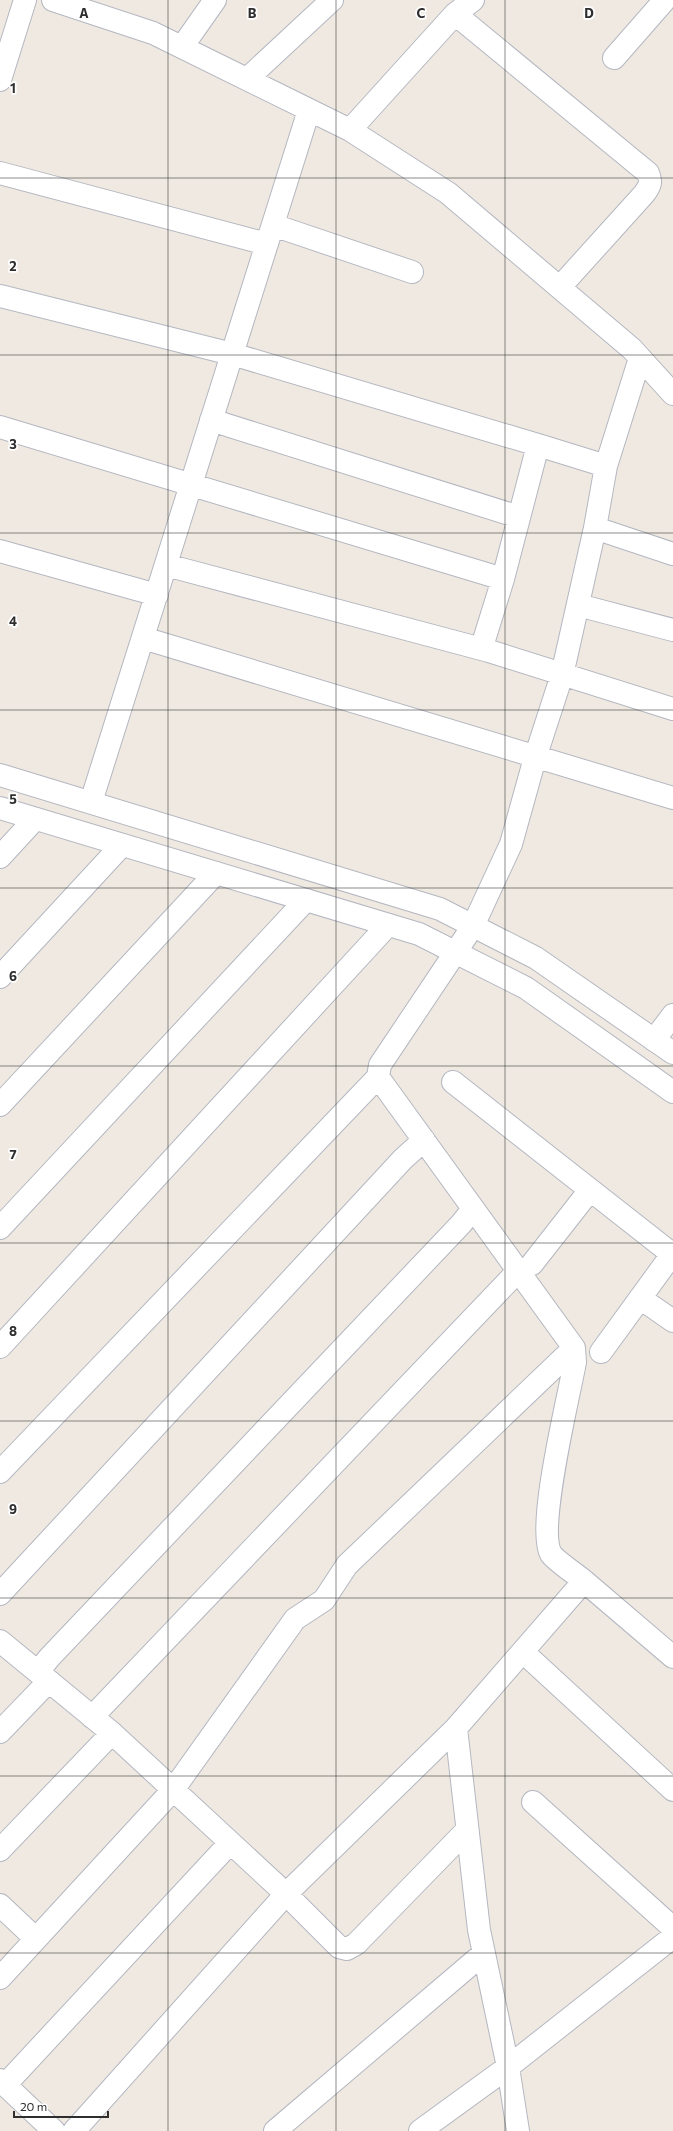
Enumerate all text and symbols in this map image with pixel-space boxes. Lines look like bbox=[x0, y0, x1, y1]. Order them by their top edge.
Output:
text: A bbox=[79, 5, 89, 21]
text: B bbox=[248, 5, 257, 21]
text: C bbox=[417, 5, 426, 21]
text: D bbox=[584, 5, 594, 21]
text: 1 bbox=[10, 80, 16, 96]
text: 2 bbox=[9, 258, 17, 274]
text: 3 bbox=[9, 436, 17, 452]
text: 4 bbox=[9, 613, 17, 629]
text: 5 bbox=[9, 791, 17, 807]
text: 6 bbox=[9, 968, 17, 984]
text: 7 bbox=[9, 1146, 17, 1162]
text: 8 bbox=[9, 1323, 17, 1339]
text: 9 bbox=[9, 1501, 17, 1517]
scale bar bbox=[14, 2093, 108, 2119]
text: 20 m bbox=[20, 2099, 47, 2113]

